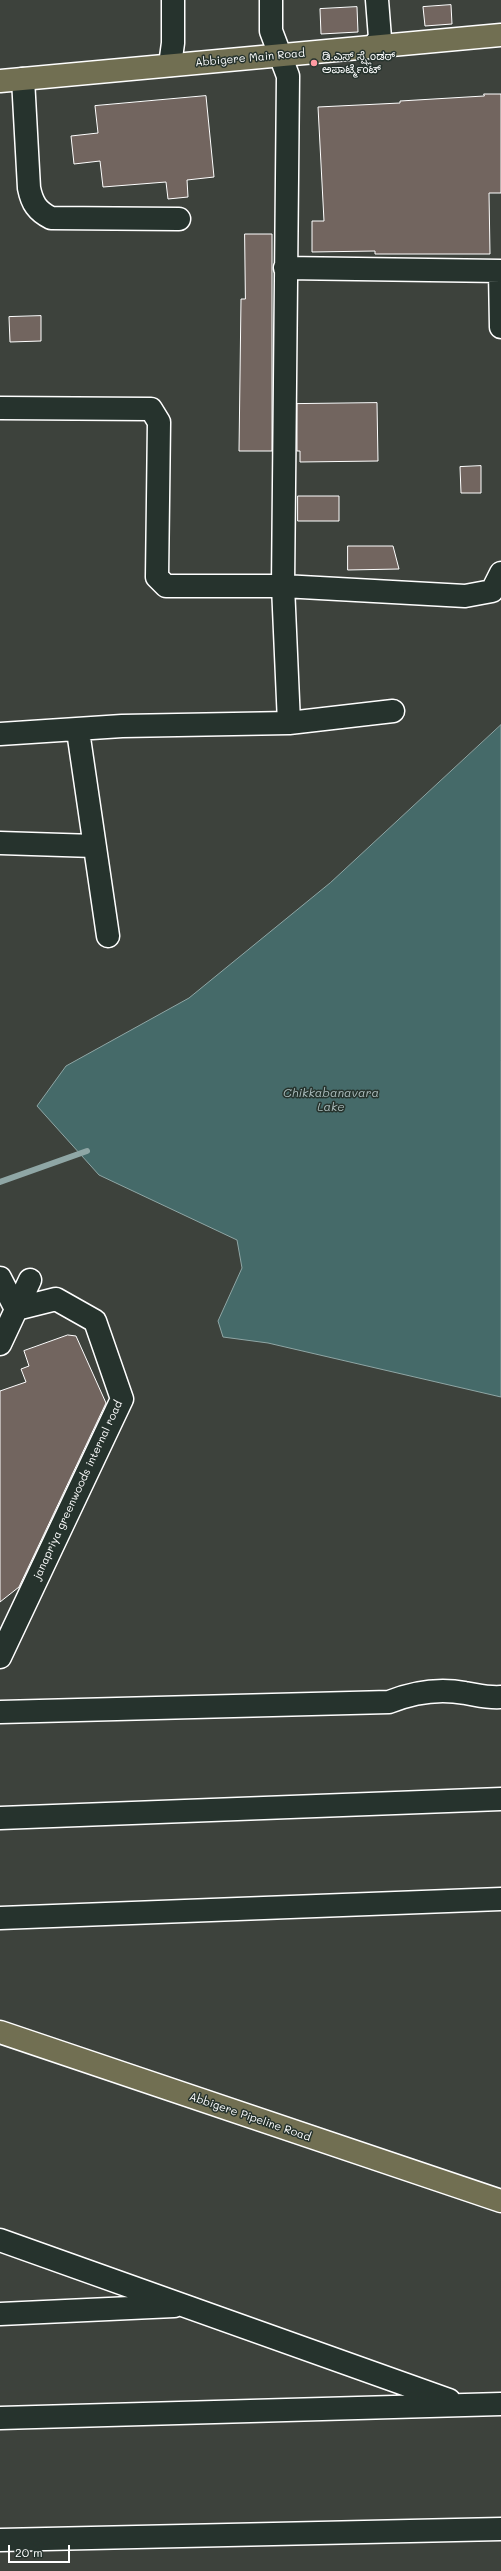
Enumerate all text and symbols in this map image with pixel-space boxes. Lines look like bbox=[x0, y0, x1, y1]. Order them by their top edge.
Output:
street label: Abbigere Main Road bbox=[195, 47, 305, 69]
place label: ಡಿ.ಎಸ್ ಸ್ಪ್ಲೆಂಡರ್ ಅಪಾರ್ಟ್ಮೆಂಟ್ bbox=[322, 50, 395, 76]
marker: ಡಿ.ಎಸ್ ಸ್ಪ್ಲೆಂಡರ್ ಅಪಾರ್ಟ್ಮೆಂಟ್ bbox=[309, 58, 319, 68]
water label: Chikkabanavara Lake bbox=[283, 1086, 379, 1114]
street label: janapriya greenwoods internal road bbox=[31, 1398, 125, 1582]
street label: Abbigere Pipeline Road bbox=[187, 2090, 313, 2144]
scale bar bbox=[10, 2537, 72, 2563]
text: 20 m bbox=[15, 2544, 43, 2560]

